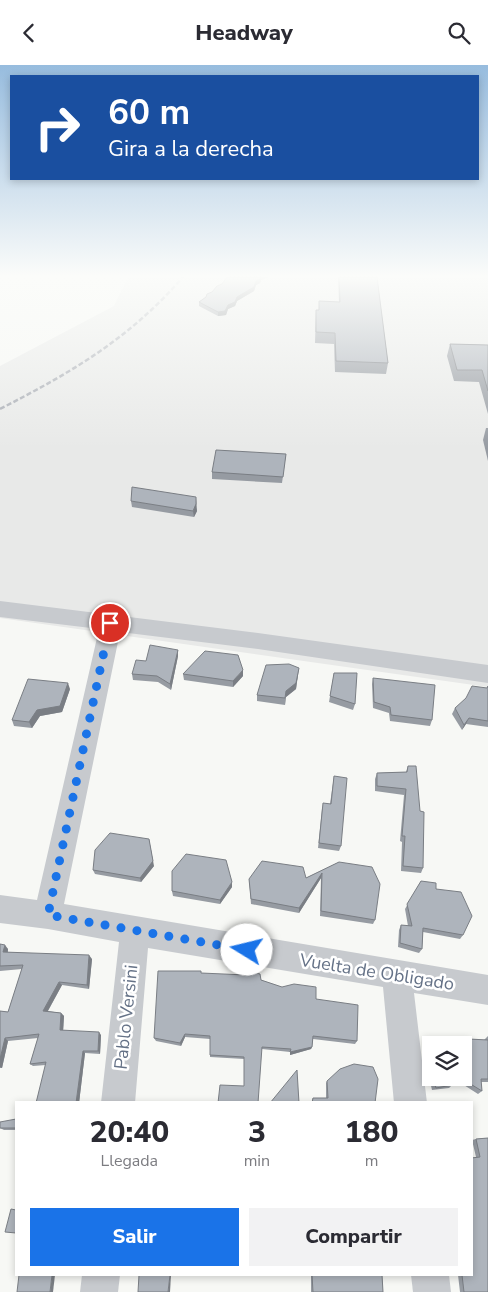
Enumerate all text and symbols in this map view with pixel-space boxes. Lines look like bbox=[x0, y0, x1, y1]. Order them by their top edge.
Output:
text: Headway bbox=[195, 18, 293, 48]
icon: back bbox=[15, 19, 43, 47]
icon: search bbox=[445, 19, 473, 47]
text: 60 m bbox=[108, 89, 190, 136]
icon: right bbox=[25, 95, 90, 160]
text: Gira a la derecha bbox=[108, 134, 274, 164]
pin bbox=[89, 602, 131, 644]
icon: arrive bbox=[96, 609, 124, 637]
position arrow bbox=[220, 923, 272, 975]
street label: Vuelta de Obligado bbox=[297, 948, 456, 996]
street label: Pablo Versini bbox=[109, 963, 143, 1071]
map controls bbox=[422, 1036, 472, 1086]
button: layers bbox=[422, 1036, 472, 1086]
text: 20:40 bbox=[89, 1112, 169, 1153]
text: 3 bbox=[248, 1112, 266, 1153]
text: 180 bbox=[345, 1112, 399, 1153]
text: Llegada bbox=[101, 1150, 158, 1172]
text: min bbox=[244, 1150, 270, 1172]
text: m bbox=[365, 1150, 378, 1172]
button: Salir bbox=[30, 1208, 239, 1266]
button: Compartir bbox=[249, 1208, 458, 1266]

